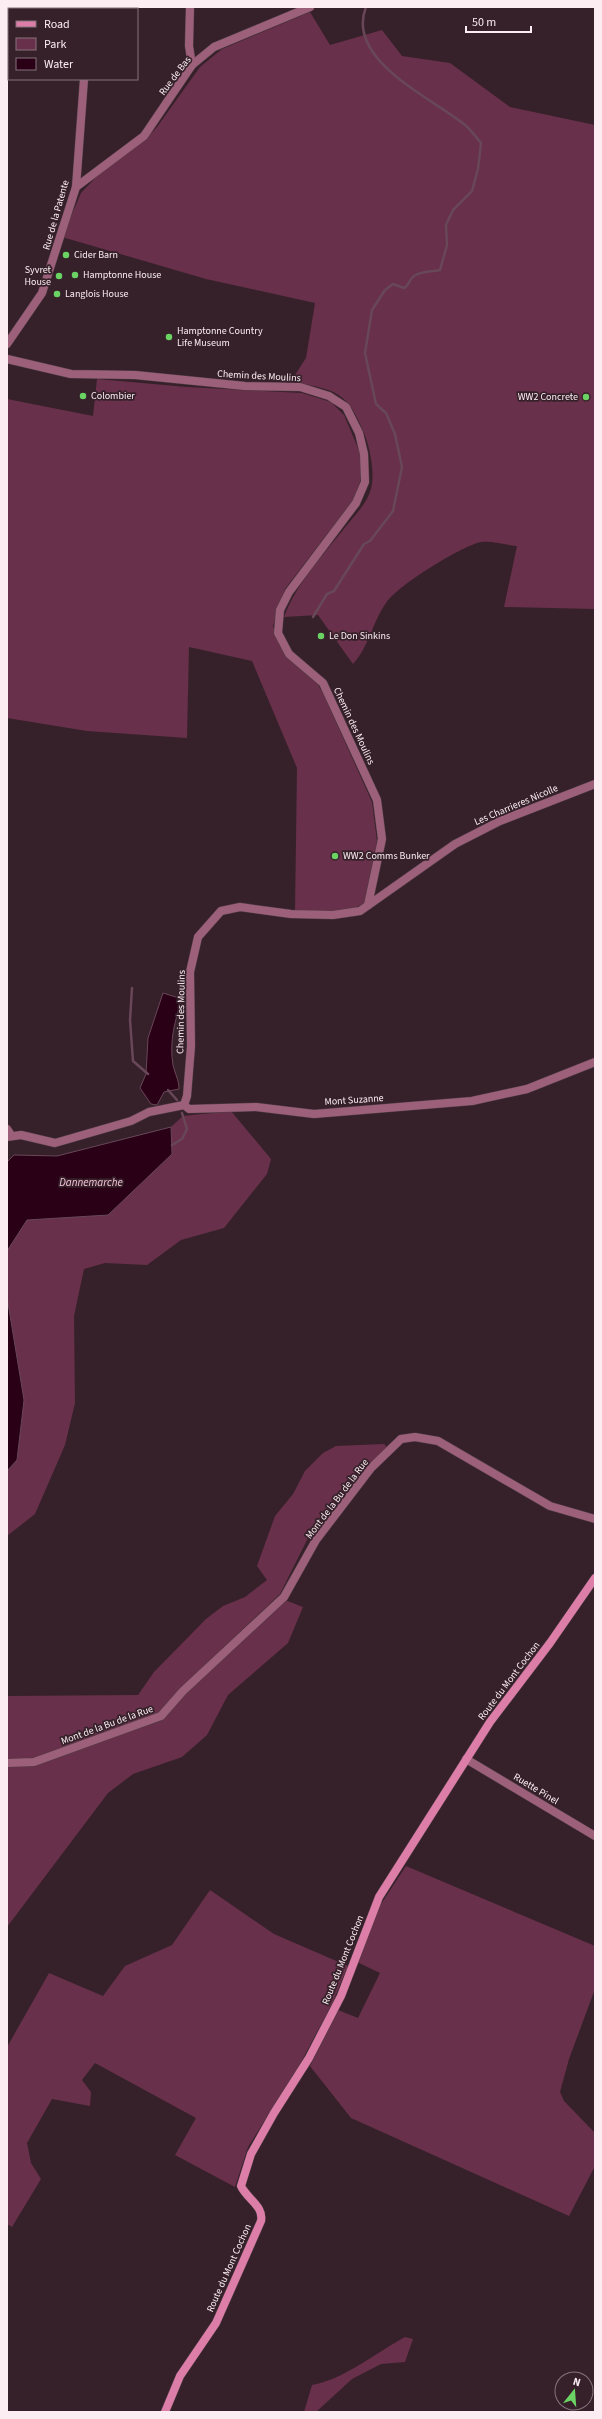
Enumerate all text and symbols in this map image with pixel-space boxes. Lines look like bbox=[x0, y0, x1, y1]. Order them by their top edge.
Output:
legend bbox=[8, 8, 138, 80]
scale bar bbox=[466, 8, 531, 34]
text: 50 m bbox=[472, 14, 496, 31]
text: Road bbox=[44, 16, 70, 33]
text: Park bbox=[44, 36, 66, 53]
street label: Rue de Bas bbox=[156, 54, 194, 98]
text: Water bbox=[44, 56, 74, 73]
street label: Rue de la Patente bbox=[39, 178, 73, 252]
place label: Cider Barn bbox=[74, 248, 118, 262]
marker: Cider Barn bbox=[61, 250, 71, 260]
place label: Syvret House bbox=[24, 263, 52, 289]
place label: Hamptonne House bbox=[83, 268, 161, 282]
marker: Hamptonne House bbox=[70, 270, 80, 280]
marker: Syvret House bbox=[54, 271, 64, 281]
place label: Langlois House bbox=[65, 287, 129, 301]
marker: Langlois House bbox=[52, 289, 62, 299]
place label: Hamptonne Country Life Museum bbox=[177, 324, 263, 350]
marker: Hamptonne Country Life Museum bbox=[164, 332, 174, 342]
street label: Chemin des Moulins bbox=[217, 367, 301, 385]
place label: Colombier bbox=[91, 389, 135, 403]
place label: WW2 Concrete bbox=[518, 390, 578, 404]
marker: Colombier bbox=[78, 391, 88, 401]
marker: WW2 Concrete bbox=[581, 392, 591, 402]
place label: Le Don Sinkins bbox=[329, 629, 390, 643]
marker: Le Don Sinkins bbox=[316, 631, 326, 641]
street label: Chemin des Moulins bbox=[330, 685, 378, 767]
street label: Les Charrieres Nicolle bbox=[472, 781, 560, 829]
place label: WW2 Comms Bunker bbox=[343, 849, 430, 863]
marker: WW2 Comms Bunker bbox=[330, 851, 340, 861]
street label: Chemin des Moulins bbox=[173, 970, 189, 1054]
street label: Mont Suzanne bbox=[324, 1091, 384, 1109]
water label: Dannemarche bbox=[59, 1175, 123, 1190]
street label: Mont de la Bu de la Rue bbox=[302, 1456, 372, 1542]
street label: Route du Mont Cochon bbox=[475, 1639, 543, 1723]
street label: Mont de la Bu de la Rue bbox=[59, 1702, 155, 1748]
street label: Ruette Pinel bbox=[511, 1770, 562, 1808]
street label: Route du Mont Cochon bbox=[319, 1913, 367, 2007]
street label: Route du Mont Cochon bbox=[203, 2222, 255, 2314]
north arrow bbox=[554, 2371, 594, 2411]
text: N bbox=[571, 2374, 582, 2390]

